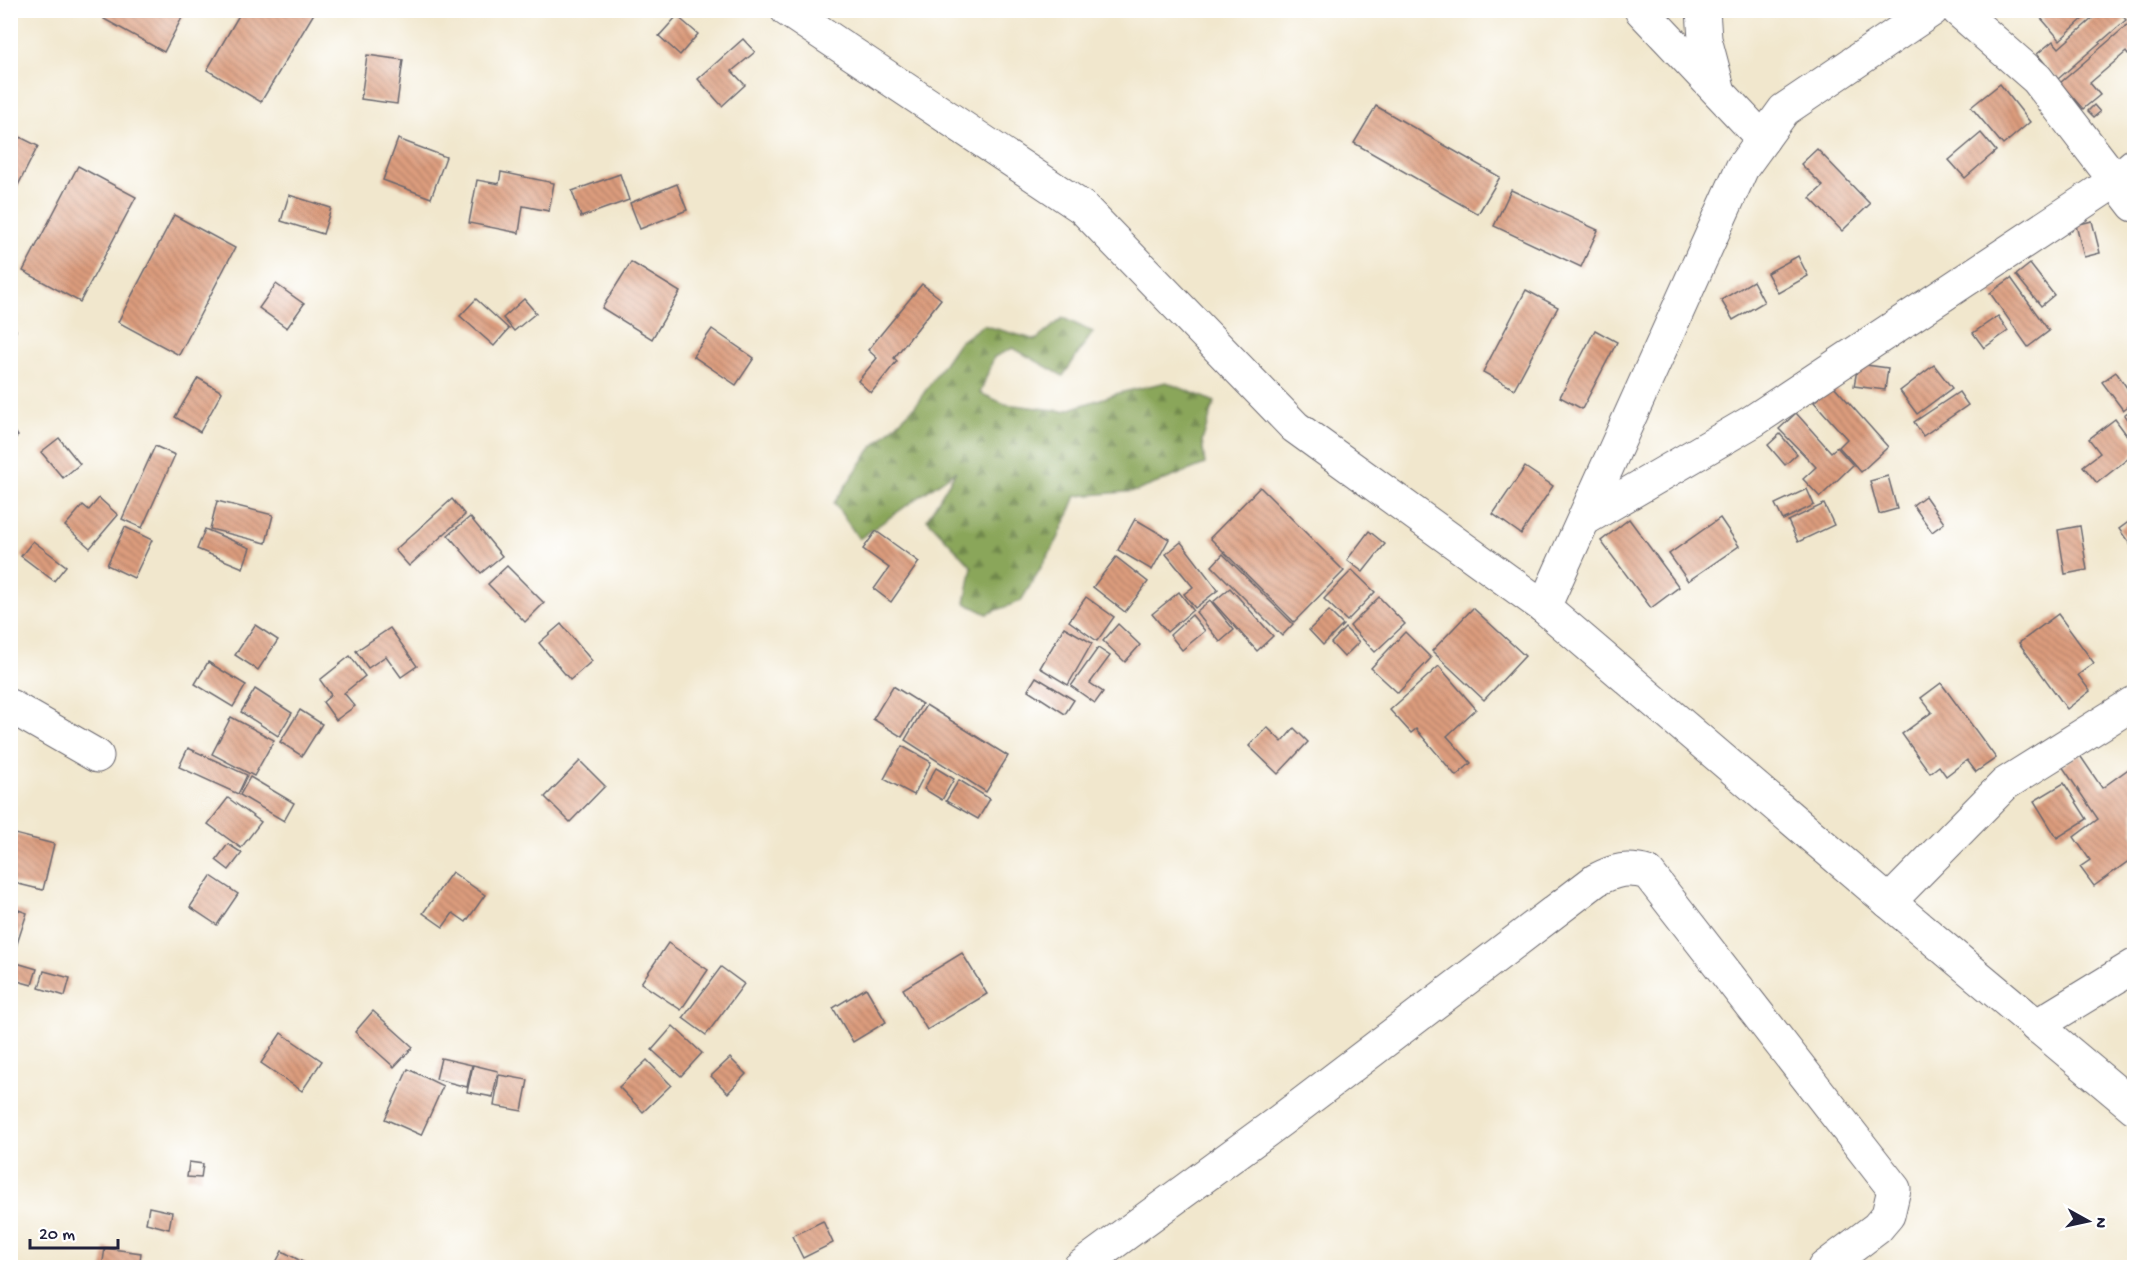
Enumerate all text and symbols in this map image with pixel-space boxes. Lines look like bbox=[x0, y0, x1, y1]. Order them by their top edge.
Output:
north arrow bbox=[2058, 1191, 2118, 1251]
scale bar bbox=[30, 1212, 118, 1250]
text: N bbox=[2089, 1216, 2110, 1230]
text: 20 m bbox=[39, 1225, 75, 1246]

